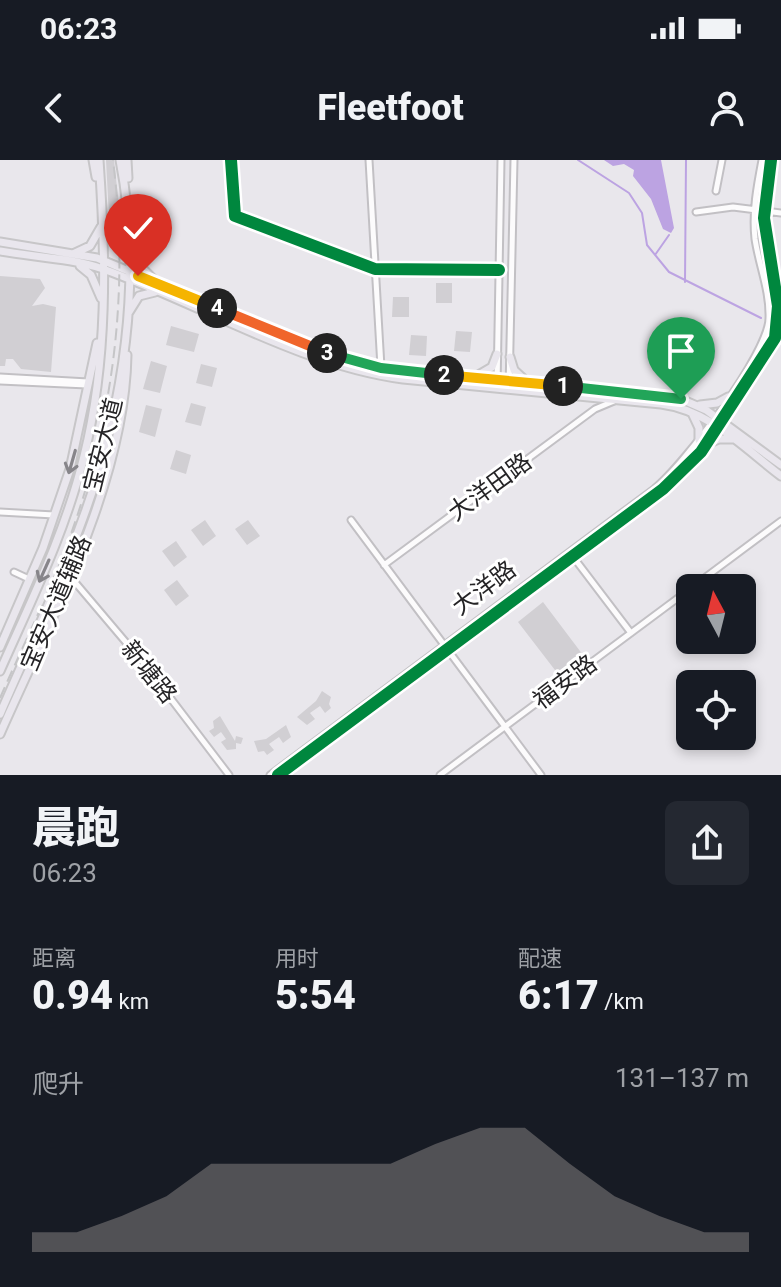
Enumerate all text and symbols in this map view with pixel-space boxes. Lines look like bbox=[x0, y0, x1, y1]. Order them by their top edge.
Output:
text: 06:23 bbox=[40, 11, 117, 46]
icon: back bbox=[32, 86, 76, 130]
icon: person bbox=[705, 86, 749, 130]
text: Fleetfoot bbox=[317, 87, 464, 129]
pin bbox=[104, 194, 172, 276]
icon: check bbox=[116, 206, 160, 250]
pin: 4 bbox=[197, 288, 237, 328]
text: 4 bbox=[211, 295, 223, 320]
pin bbox=[647, 317, 715, 399]
icon: arrive bbox=[659, 329, 703, 373]
pin: 3 bbox=[307, 333, 347, 373]
text: 3 bbox=[321, 340, 333, 365]
pin: 2 bbox=[424, 355, 464, 395]
text: 2 bbox=[438, 362, 450, 387]
pin: 1 bbox=[543, 366, 583, 406]
text: 1 bbox=[557, 373, 569, 398]
street label: 宝安大道 bbox=[78, 395, 128, 495]
street label: 大洋田路 bbox=[443, 447, 537, 527]
one-way arrow bbox=[64, 448, 79, 474]
street label: 宝安大道辅路 bbox=[15, 531, 97, 675]
street label: 大洋路 bbox=[447, 555, 521, 621]
one-way arrow bbox=[36, 559, 51, 583]
north arrow bbox=[676, 574, 756, 654]
map controls bbox=[676, 574, 756, 750]
street label: 新塘路 bbox=[115, 635, 183, 709]
street label: 福安路 bbox=[528, 649, 602, 715]
button: locate bbox=[676, 670, 756, 750]
button: share bbox=[665, 801, 749, 885]
text: 晨跑 bbox=[32, 802, 120, 854]
text: 06:23 bbox=[32, 858, 97, 888]
text: 距离 bbox=[32, 946, 76, 971]
text: 用时 bbox=[275, 946, 319, 971]
text: 配速 bbox=[518, 946, 562, 971]
text: 0.94 bbox=[32, 972, 113, 1019]
text: 5:54 bbox=[275, 972, 356, 1019]
text: 6:17 bbox=[518, 972, 599, 1019]
text: km bbox=[113, 989, 149, 1014]
text: /km bbox=[599, 989, 644, 1014]
text: 131–137 m bbox=[615, 1063, 749, 1093]
text: 爬升 bbox=[32, 1069, 84, 1099]

